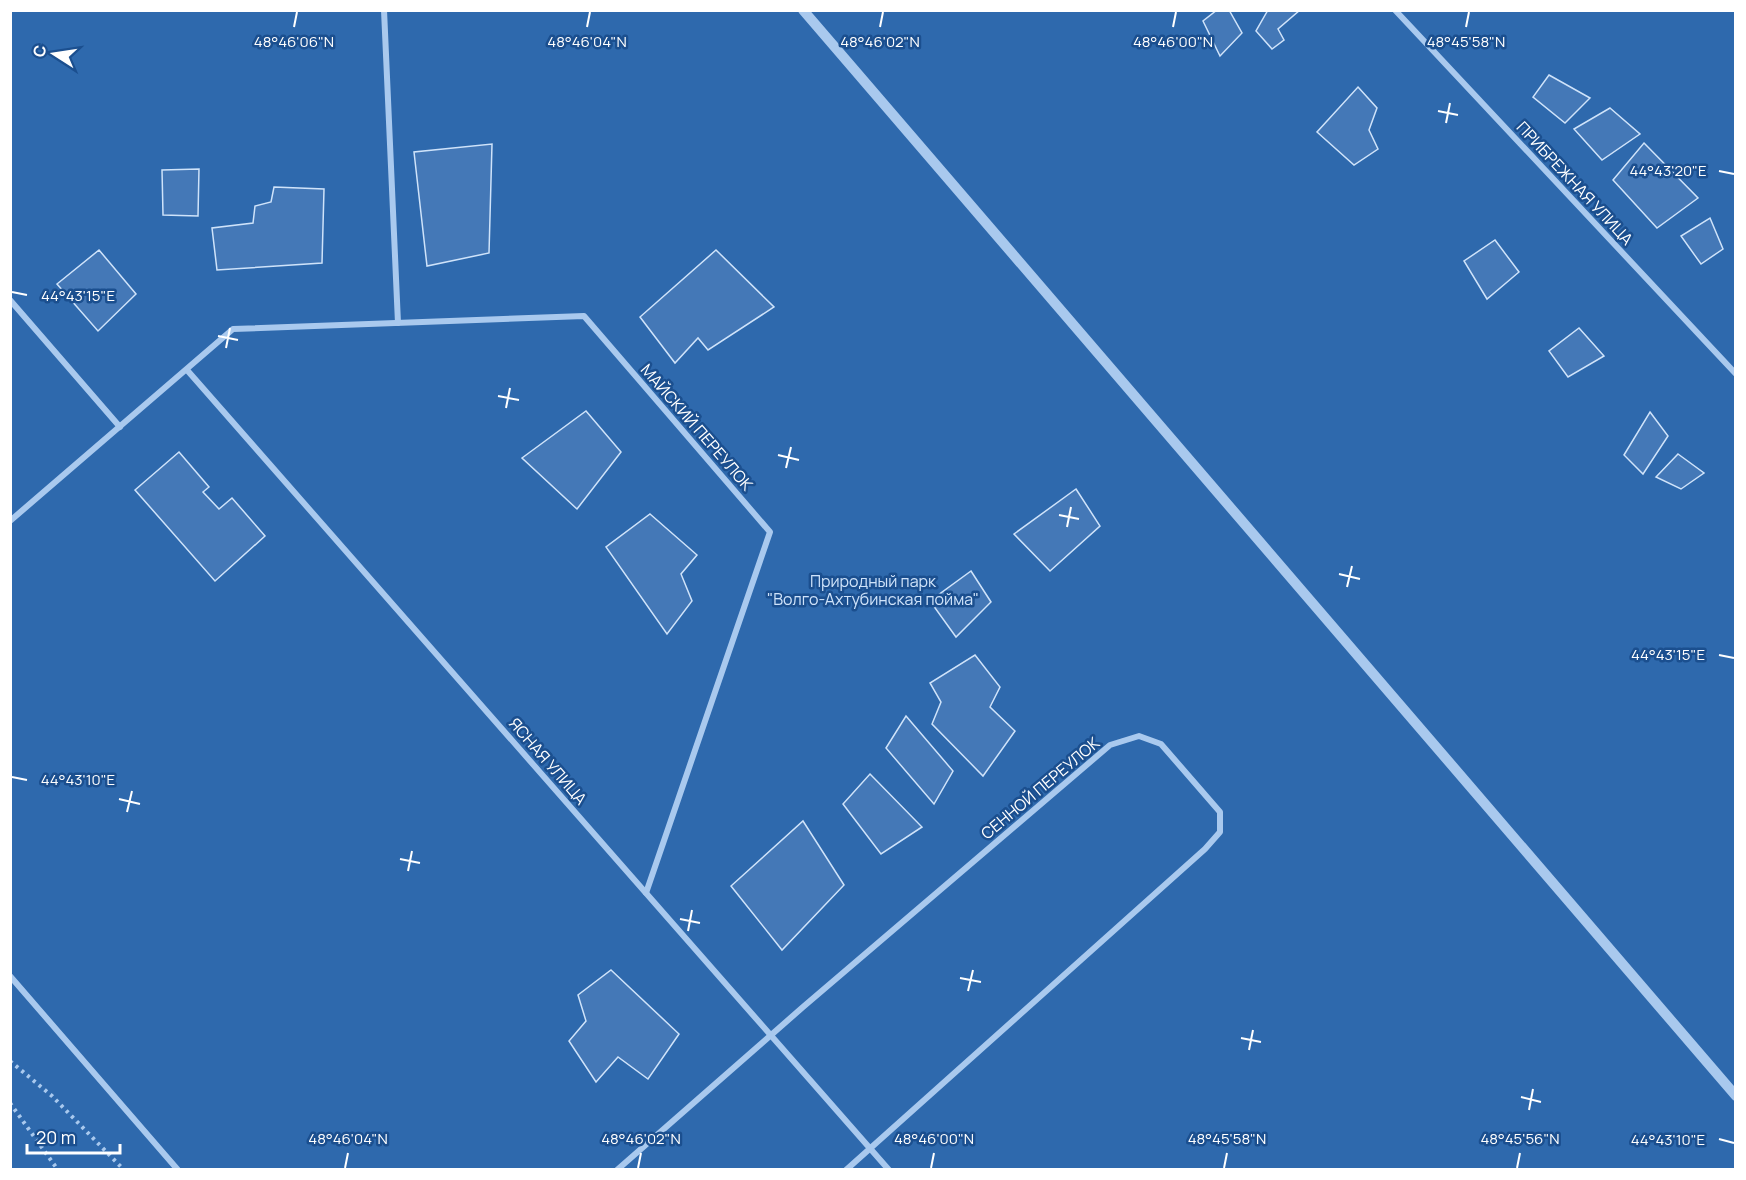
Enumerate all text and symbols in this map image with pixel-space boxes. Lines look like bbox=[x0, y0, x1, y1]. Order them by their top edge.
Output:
north arrow bbox=[24, 24, 84, 84]
text: 48°46'06"N bbox=[254, 31, 334, 52]
text: 48°46'04"N bbox=[547, 31, 627, 52]
text: 48°46'02"N bbox=[840, 31, 920, 52]
text: 48°46'00"N bbox=[1133, 31, 1213, 52]
text: 48°45'58"N bbox=[1427, 31, 1505, 52]
text: С bbox=[27, 43, 51, 59]
street label: ПРИБРЕЖНАЯ УЛИЦА bbox=[1512, 116, 1638, 250]
text: 44°43'20"E bbox=[1629, 160, 1707, 181]
text: 44°43'15"E bbox=[41, 285, 115, 306]
street label: МАЙСКИЙ ПЕРЕУЛОК bbox=[636, 359, 758, 495]
park label: Природный парк "Волго-Ахтубинская пойма" bbox=[767, 570, 979, 610]
text: 44°43'15"E bbox=[1631, 644, 1705, 665]
street label: ЯСНАЯ УЛИЦА bbox=[504, 713, 592, 809]
street label: СЕННОЙ ПЕРЕУЛОК bbox=[976, 732, 1104, 844]
text: 44°43'10"E bbox=[41, 769, 115, 790]
scale bar bbox=[27, 1117, 120, 1155]
text: 20 m bbox=[36, 1125, 76, 1149]
text: 48°46'04"N bbox=[308, 1128, 388, 1149]
text: 48°46'02"N bbox=[601, 1128, 681, 1149]
text: 48°46'00"N bbox=[894, 1128, 974, 1149]
text: 48°45'58"N bbox=[1188, 1128, 1266, 1149]
text: 48°45'56"N bbox=[1480, 1128, 1560, 1149]
text: 44°43'10"E bbox=[1631, 1129, 1705, 1150]

